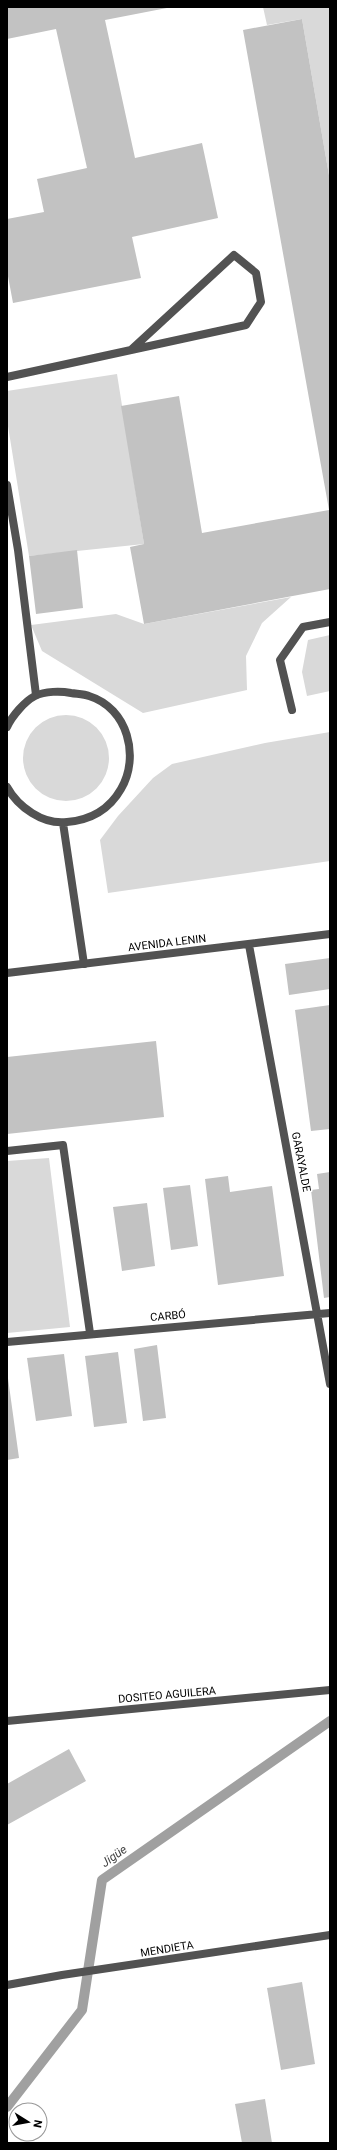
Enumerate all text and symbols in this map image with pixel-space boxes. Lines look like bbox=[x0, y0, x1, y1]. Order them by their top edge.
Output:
street label: AVENIDA LENIN bbox=[127, 932, 207, 954]
street label: GARAYALDE bbox=[289, 1131, 313, 1193]
street label: CARBÓ bbox=[150, 1308, 186, 1324]
street label: DOSITEO AGUILERA bbox=[118, 1684, 217, 1706]
water label: Jigüe bbox=[98, 1842, 130, 1870]
street label: MENDIETA bbox=[140, 1938, 195, 1960]
north arrow bbox=[8, 2102, 48, 2142]
text: N bbox=[30, 2119, 44, 2129]

